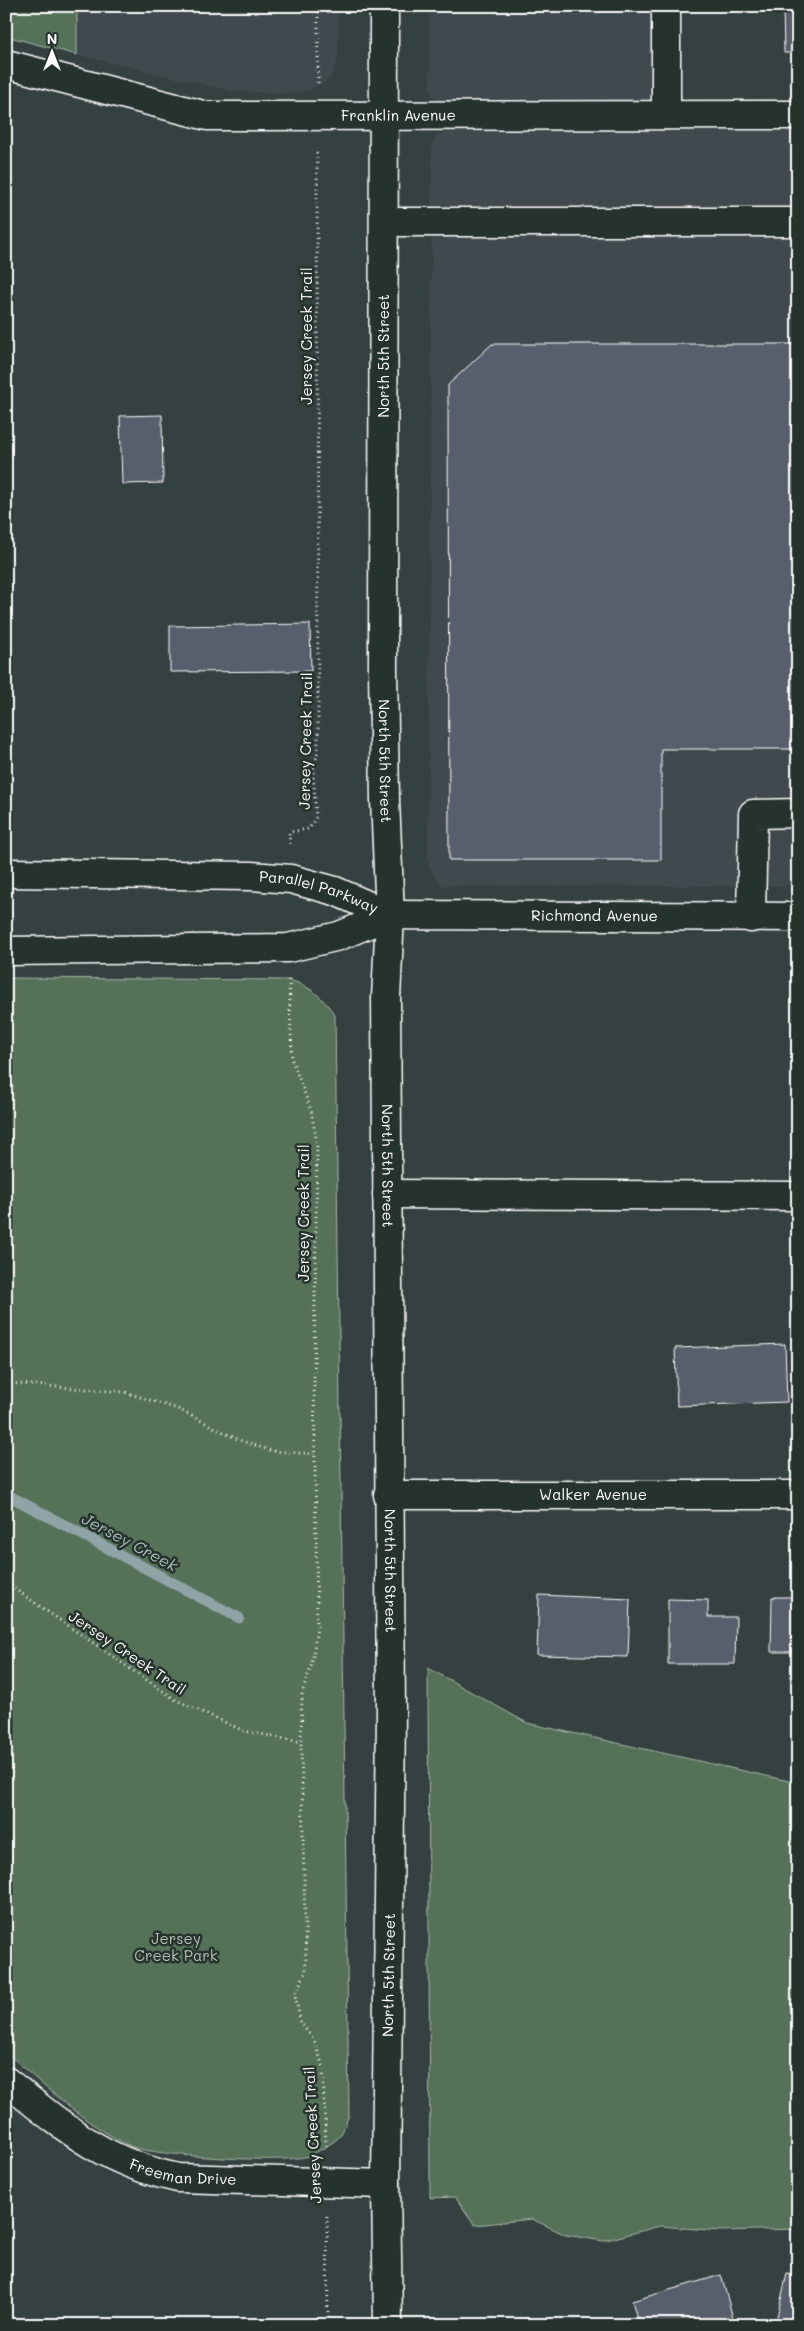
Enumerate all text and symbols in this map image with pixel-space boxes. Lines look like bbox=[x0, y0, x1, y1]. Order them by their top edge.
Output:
north arrow bbox=[28, 28, 78, 78]
text: N bbox=[47, 29, 57, 48]
street label: Franklin Avenue bbox=[341, 105, 456, 125]
street label: Jersey Creek Trail bbox=[296, 267, 316, 405]
street label: North 5th Street bbox=[373, 294, 393, 418]
street label: Jersey Creek Trail bbox=[294, 672, 316, 810]
street label: North 5th Street bbox=[374, 699, 397, 823]
street label: Parallel Parkway bbox=[258, 866, 382, 918]
street label: Richmond Avenue bbox=[531, 905, 658, 925]
street label: North 5th Street bbox=[378, 1104, 399, 1228]
street label: Jersey Creek Trail bbox=[293, 1144, 313, 1282]
street label: Walker Avenue bbox=[539, 1484, 647, 1504]
water label: Jersey Creek bbox=[79, 1507, 182, 1576]
street label: North 5th Street bbox=[381, 1509, 401, 1633]
street label: Jersey Creek Trail bbox=[65, 1605, 190, 1699]
street label: North 5th Street bbox=[377, 1913, 399, 2037]
park label: Jersey Creek Park bbox=[134, 1928, 218, 1965]
street label: Jersey Creek Trail bbox=[298, 2066, 326, 2204]
street label: Freeman Drive bbox=[127, 2153, 237, 2189]

